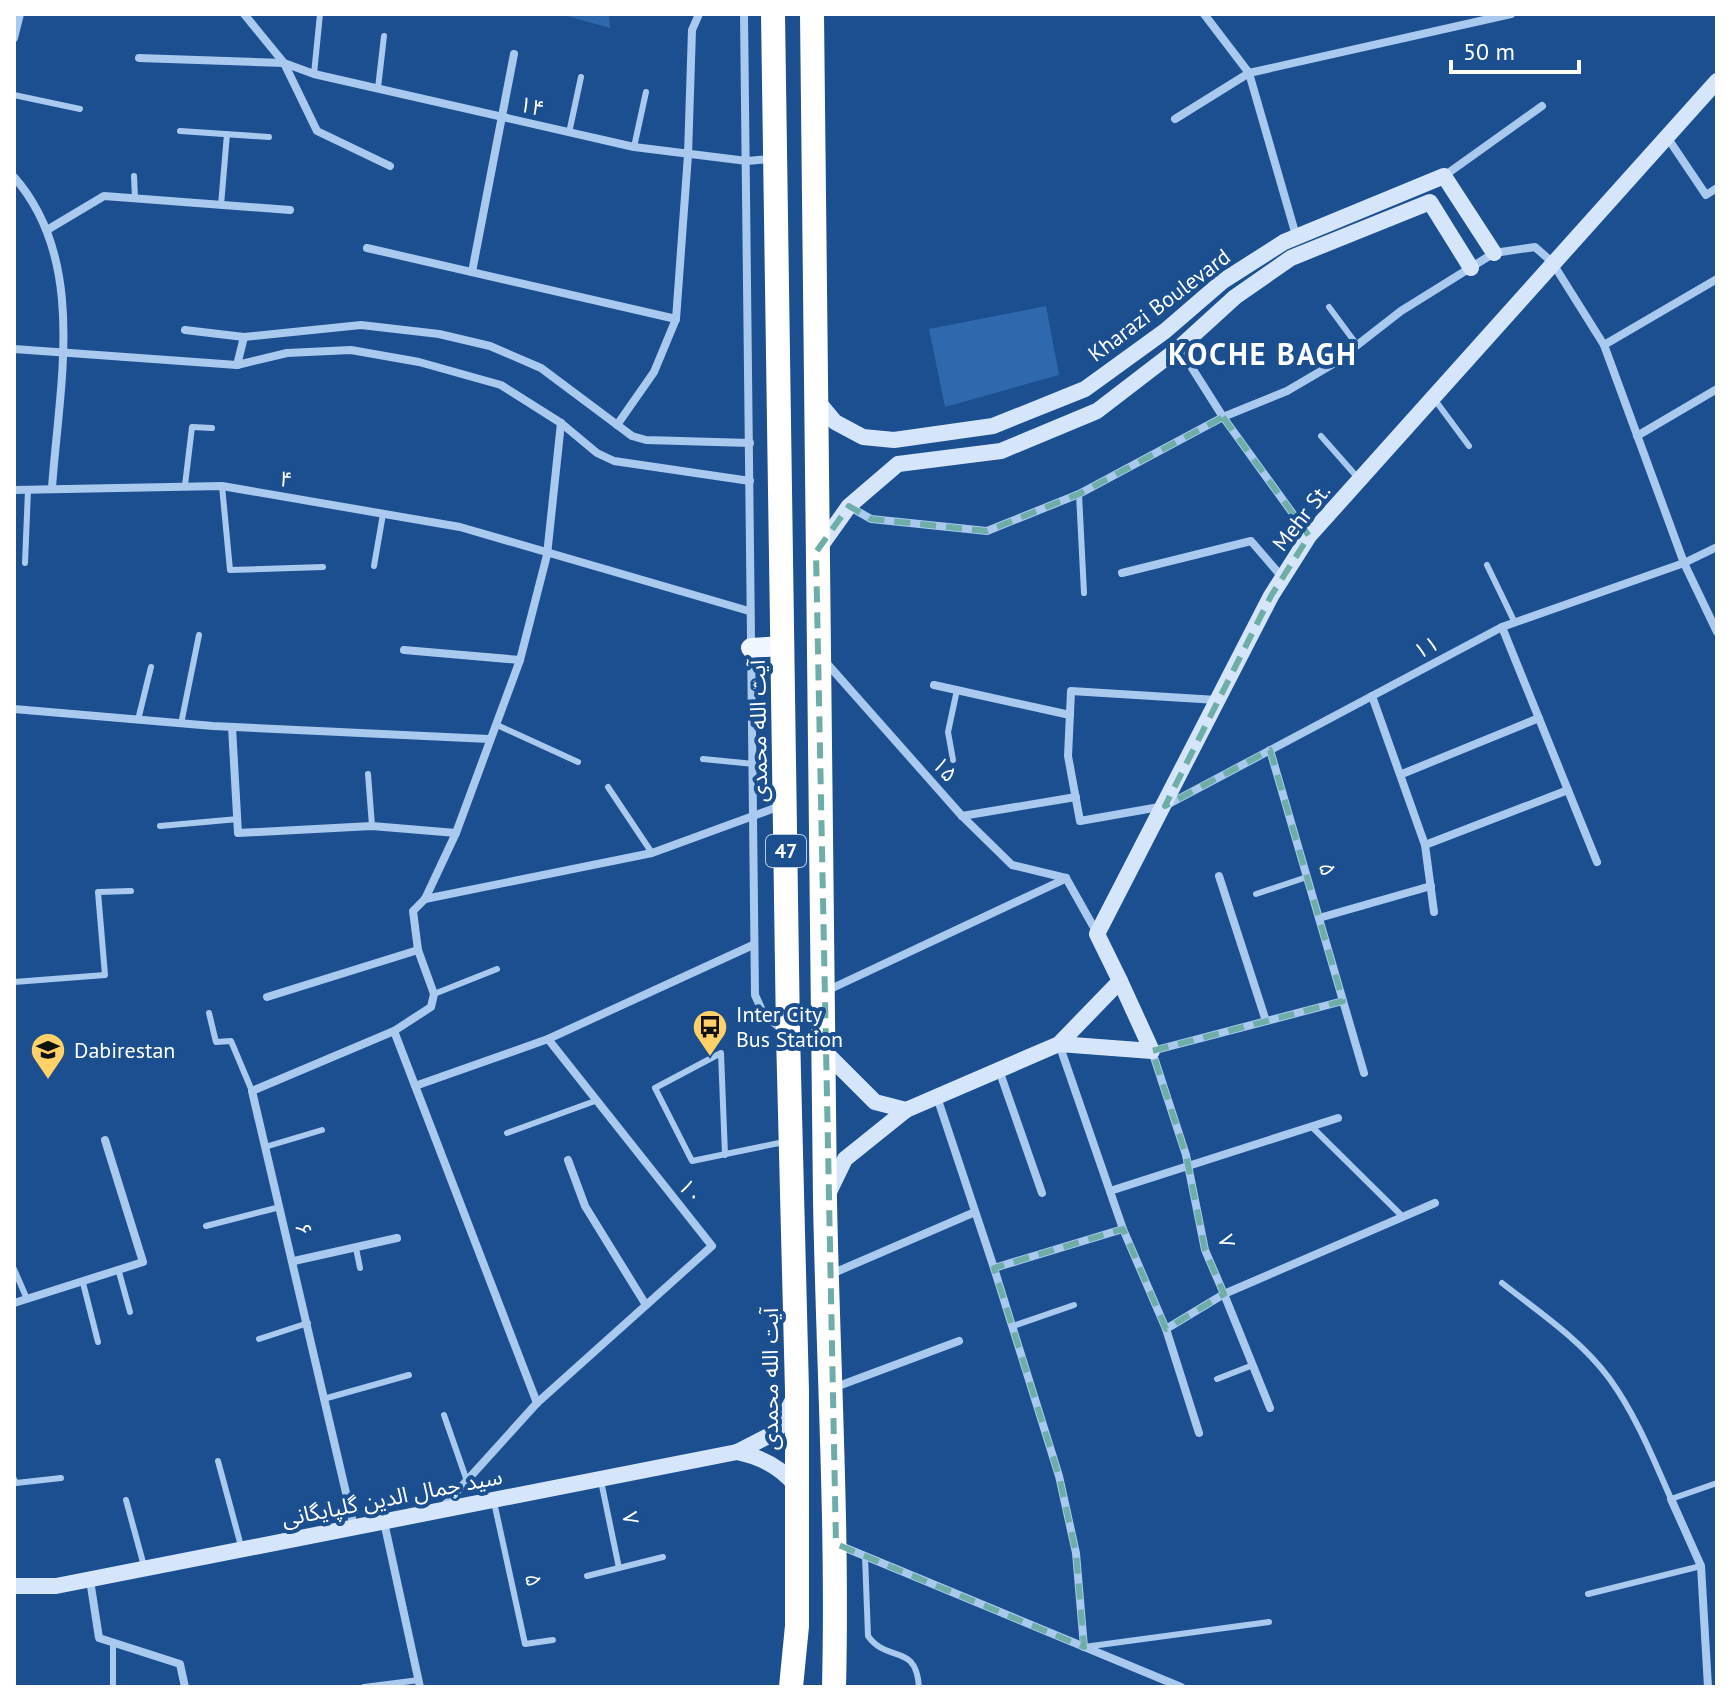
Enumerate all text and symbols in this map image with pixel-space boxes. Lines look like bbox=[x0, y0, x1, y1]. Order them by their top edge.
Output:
scale bar bbox=[1451, 24, 1579, 74]
text: 50 m bbox=[1463, 36, 1515, 67]
street label: ۱۴ bbox=[516, 89, 548, 123]
street label: Kharazi Boulevard bbox=[1082, 242, 1236, 368]
district label: KOCHE BAGH bbox=[1168, 334, 1358, 373]
street label: ۴ bbox=[277, 464, 295, 494]
street label: Mehr St. bbox=[1266, 478, 1336, 556]
street label: ۱۱ bbox=[1408, 629, 1444, 665]
street label: آیت الله محمدی bbox=[743, 658, 773, 802]
street label: ۱۵ bbox=[926, 750, 964, 788]
road number: 47 bbox=[766, 835, 806, 867]
street label: ۵ bbox=[1313, 859, 1343, 879]
place label: Inter City Bus Station bbox=[736, 1000, 843, 1053]
bus stop icon: Inter City Bus Station bbox=[691, 1008, 729, 1058]
school or university icon: Dabirestan bbox=[29, 1031, 67, 1081]
place label: Dabirestan bbox=[74, 1036, 175, 1064]
street label: ۱۰ bbox=[672, 1172, 710, 1210]
street label: ۶ bbox=[289, 1219, 319, 1239]
street label: ۷ bbox=[1212, 1231, 1242, 1252]
street label: آیت الله محمدی bbox=[756, 1306, 784, 1450]
street label: سید جمال الدین گلپایگانی bbox=[279, 1462, 505, 1533]
street label: ۷ bbox=[616, 1509, 646, 1527]
street label: ۵ bbox=[519, 1571, 549, 1589]

